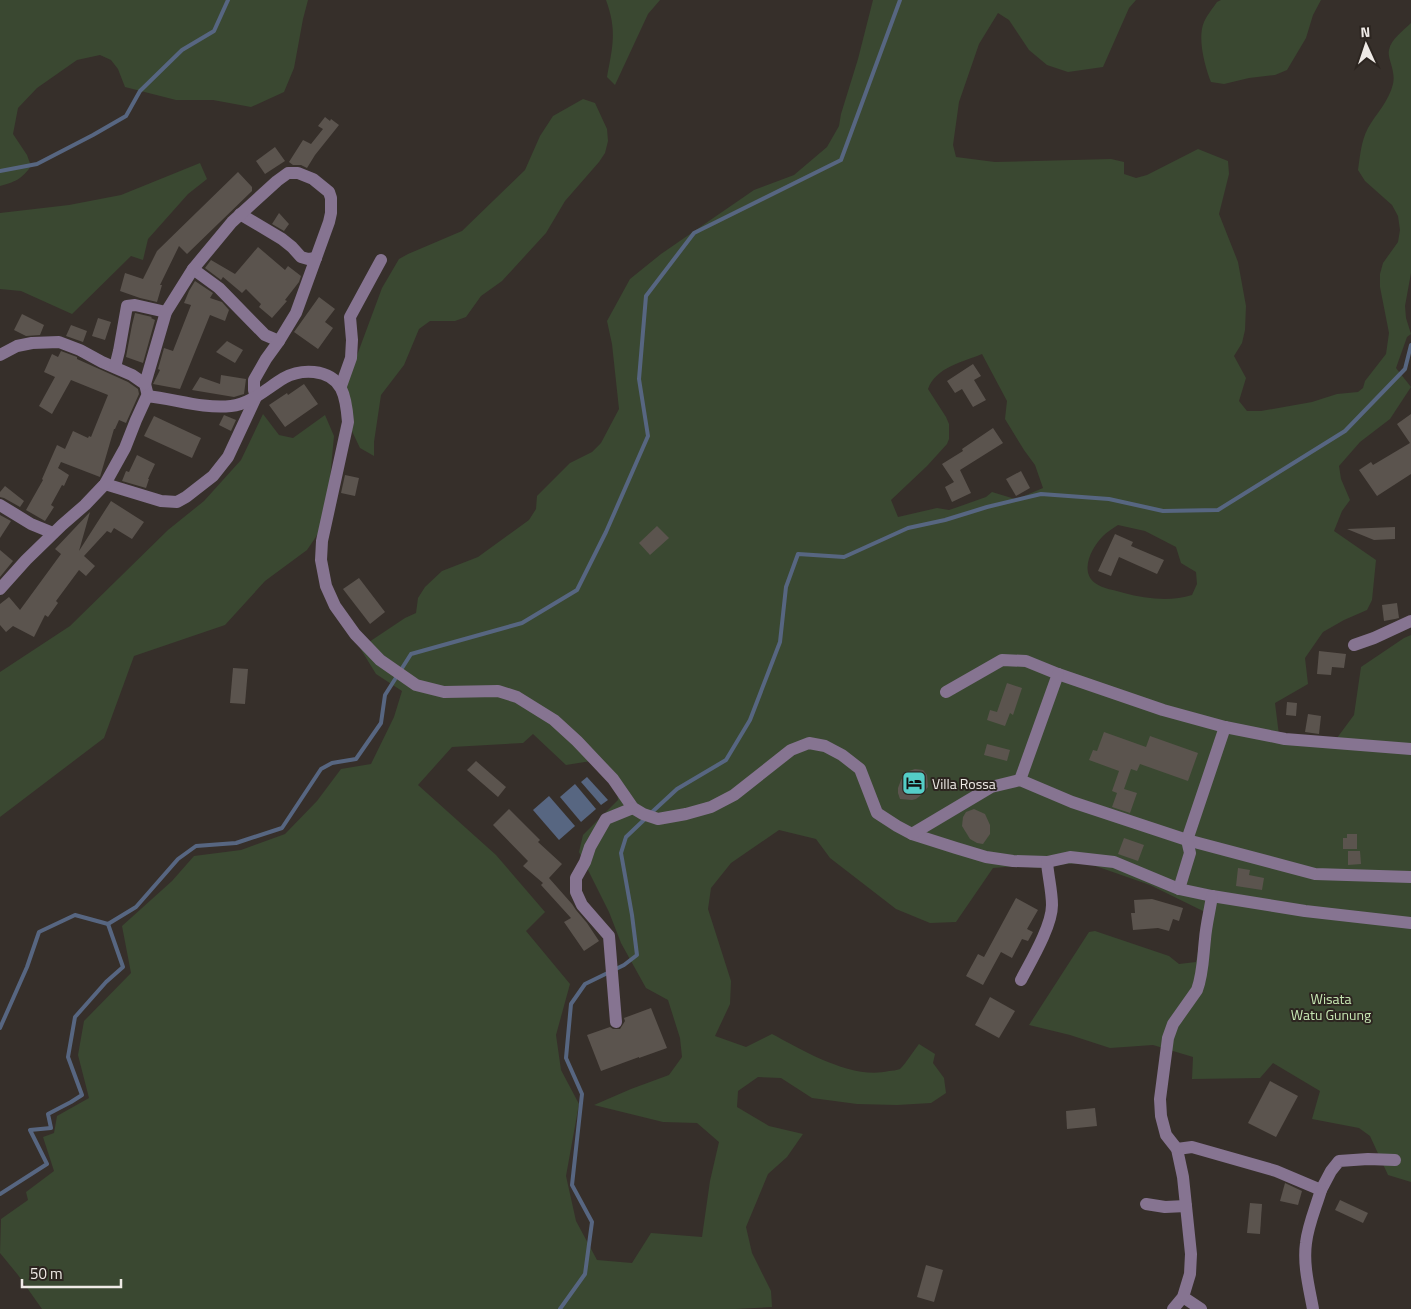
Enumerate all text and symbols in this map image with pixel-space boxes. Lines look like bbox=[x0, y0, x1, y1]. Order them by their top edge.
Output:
north arrow bbox=[1341, 20, 1391, 70]
text: N bbox=[1360, 21, 1371, 42]
hotel icon: Villa Rossa bbox=[901, 770, 927, 796]
place label: Villa Rossa bbox=[932, 773, 996, 794]
park label: Wisata Watu Gunung bbox=[1291, 988, 1371, 1025]
scale bar bbox=[22, 1256, 121, 1288]
text: 50 m bbox=[30, 1262, 63, 1285]

